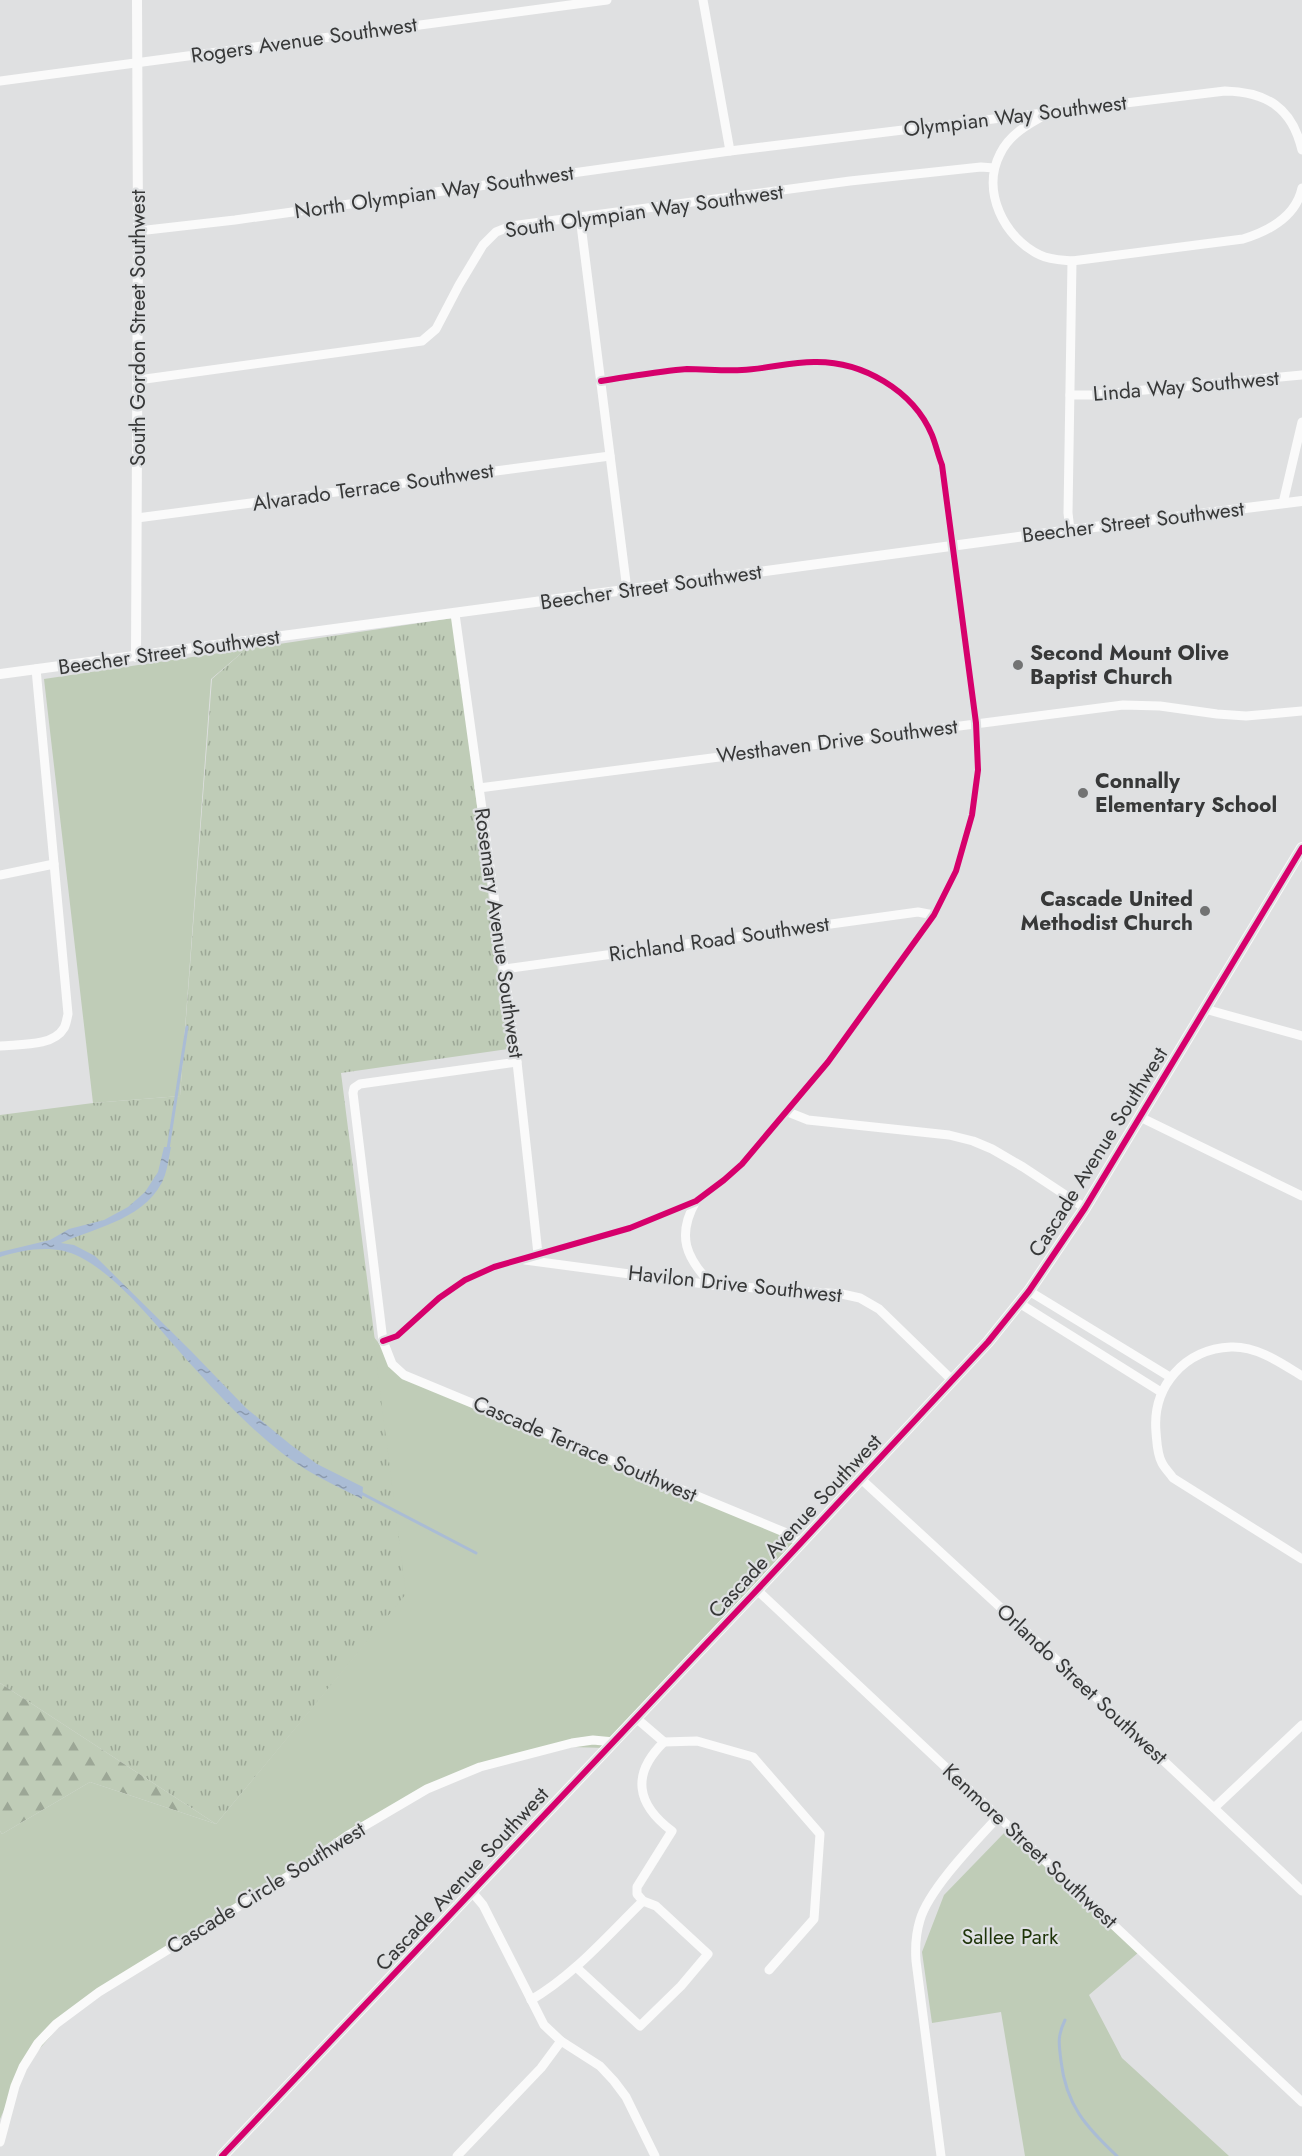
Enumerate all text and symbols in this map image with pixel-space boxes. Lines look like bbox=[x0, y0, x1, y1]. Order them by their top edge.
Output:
street label: Rogers Avenue Southwest bbox=[189, 9, 419, 71]
street label: Olympian Way Southwest bbox=[902, 87, 1128, 145]
street label: North Olympian Way Southwest bbox=[292, 158, 576, 226]
street label: South Olympian Way Southwest bbox=[503, 177, 785, 245]
street label: South Gordon Street Southwest bbox=[123, 190, 153, 466]
street label: Linda Way Southwest bbox=[1092, 363, 1280, 409]
street label: Alvarado Terrace Southwest bbox=[250, 455, 496, 519]
street label: Beecher Street Southwest bbox=[1020, 493, 1246, 551]
street label: Beecher Street Southwest bbox=[538, 557, 764, 617]
street label: Beecher Street Southwest bbox=[56, 622, 282, 682]
place label: Second Mount Olive Baptist Church bbox=[1030, 638, 1229, 692]
marker: Second Mount Olive Baptist Church bbox=[1011, 658, 1025, 672]
street label: Westhaven Drive Southwest bbox=[715, 711, 959, 771]
place label: Connally Elementary School bbox=[1095, 766, 1277, 820]
marker: Connally Elementary School bbox=[1076, 786, 1090, 800]
street label: Rosemary Avenue Southwest bbox=[467, 806, 531, 1060]
place label: Cascade United Methodist Church bbox=[1021, 884, 1193, 938]
marker: Cascade United Methodist Church bbox=[1198, 904, 1212, 918]
street label: Richland Road Southwest bbox=[607, 909, 831, 969]
street label: Cascade Avenue Southwest bbox=[1021, 1041, 1175, 1263]
street label: Havilon Drive Southwest bbox=[627, 1258, 843, 1310]
street label: Cascade Terrace Southwest bbox=[468, 1388, 702, 1510]
street label: Cascade Avenue Southwest bbox=[701, 1427, 889, 1625]
street label: Orlando Street Southwest bbox=[990, 1597, 1174, 1771]
street label: Kenmore Street Southwest bbox=[936, 1757, 1124, 1935]
street label: Cascade Avenue Southwest bbox=[368, 1780, 556, 1978]
street label: Cascade Circle Southwest bbox=[161, 1815, 371, 1961]
park label: Sallee Park bbox=[962, 1922, 1059, 1952]

